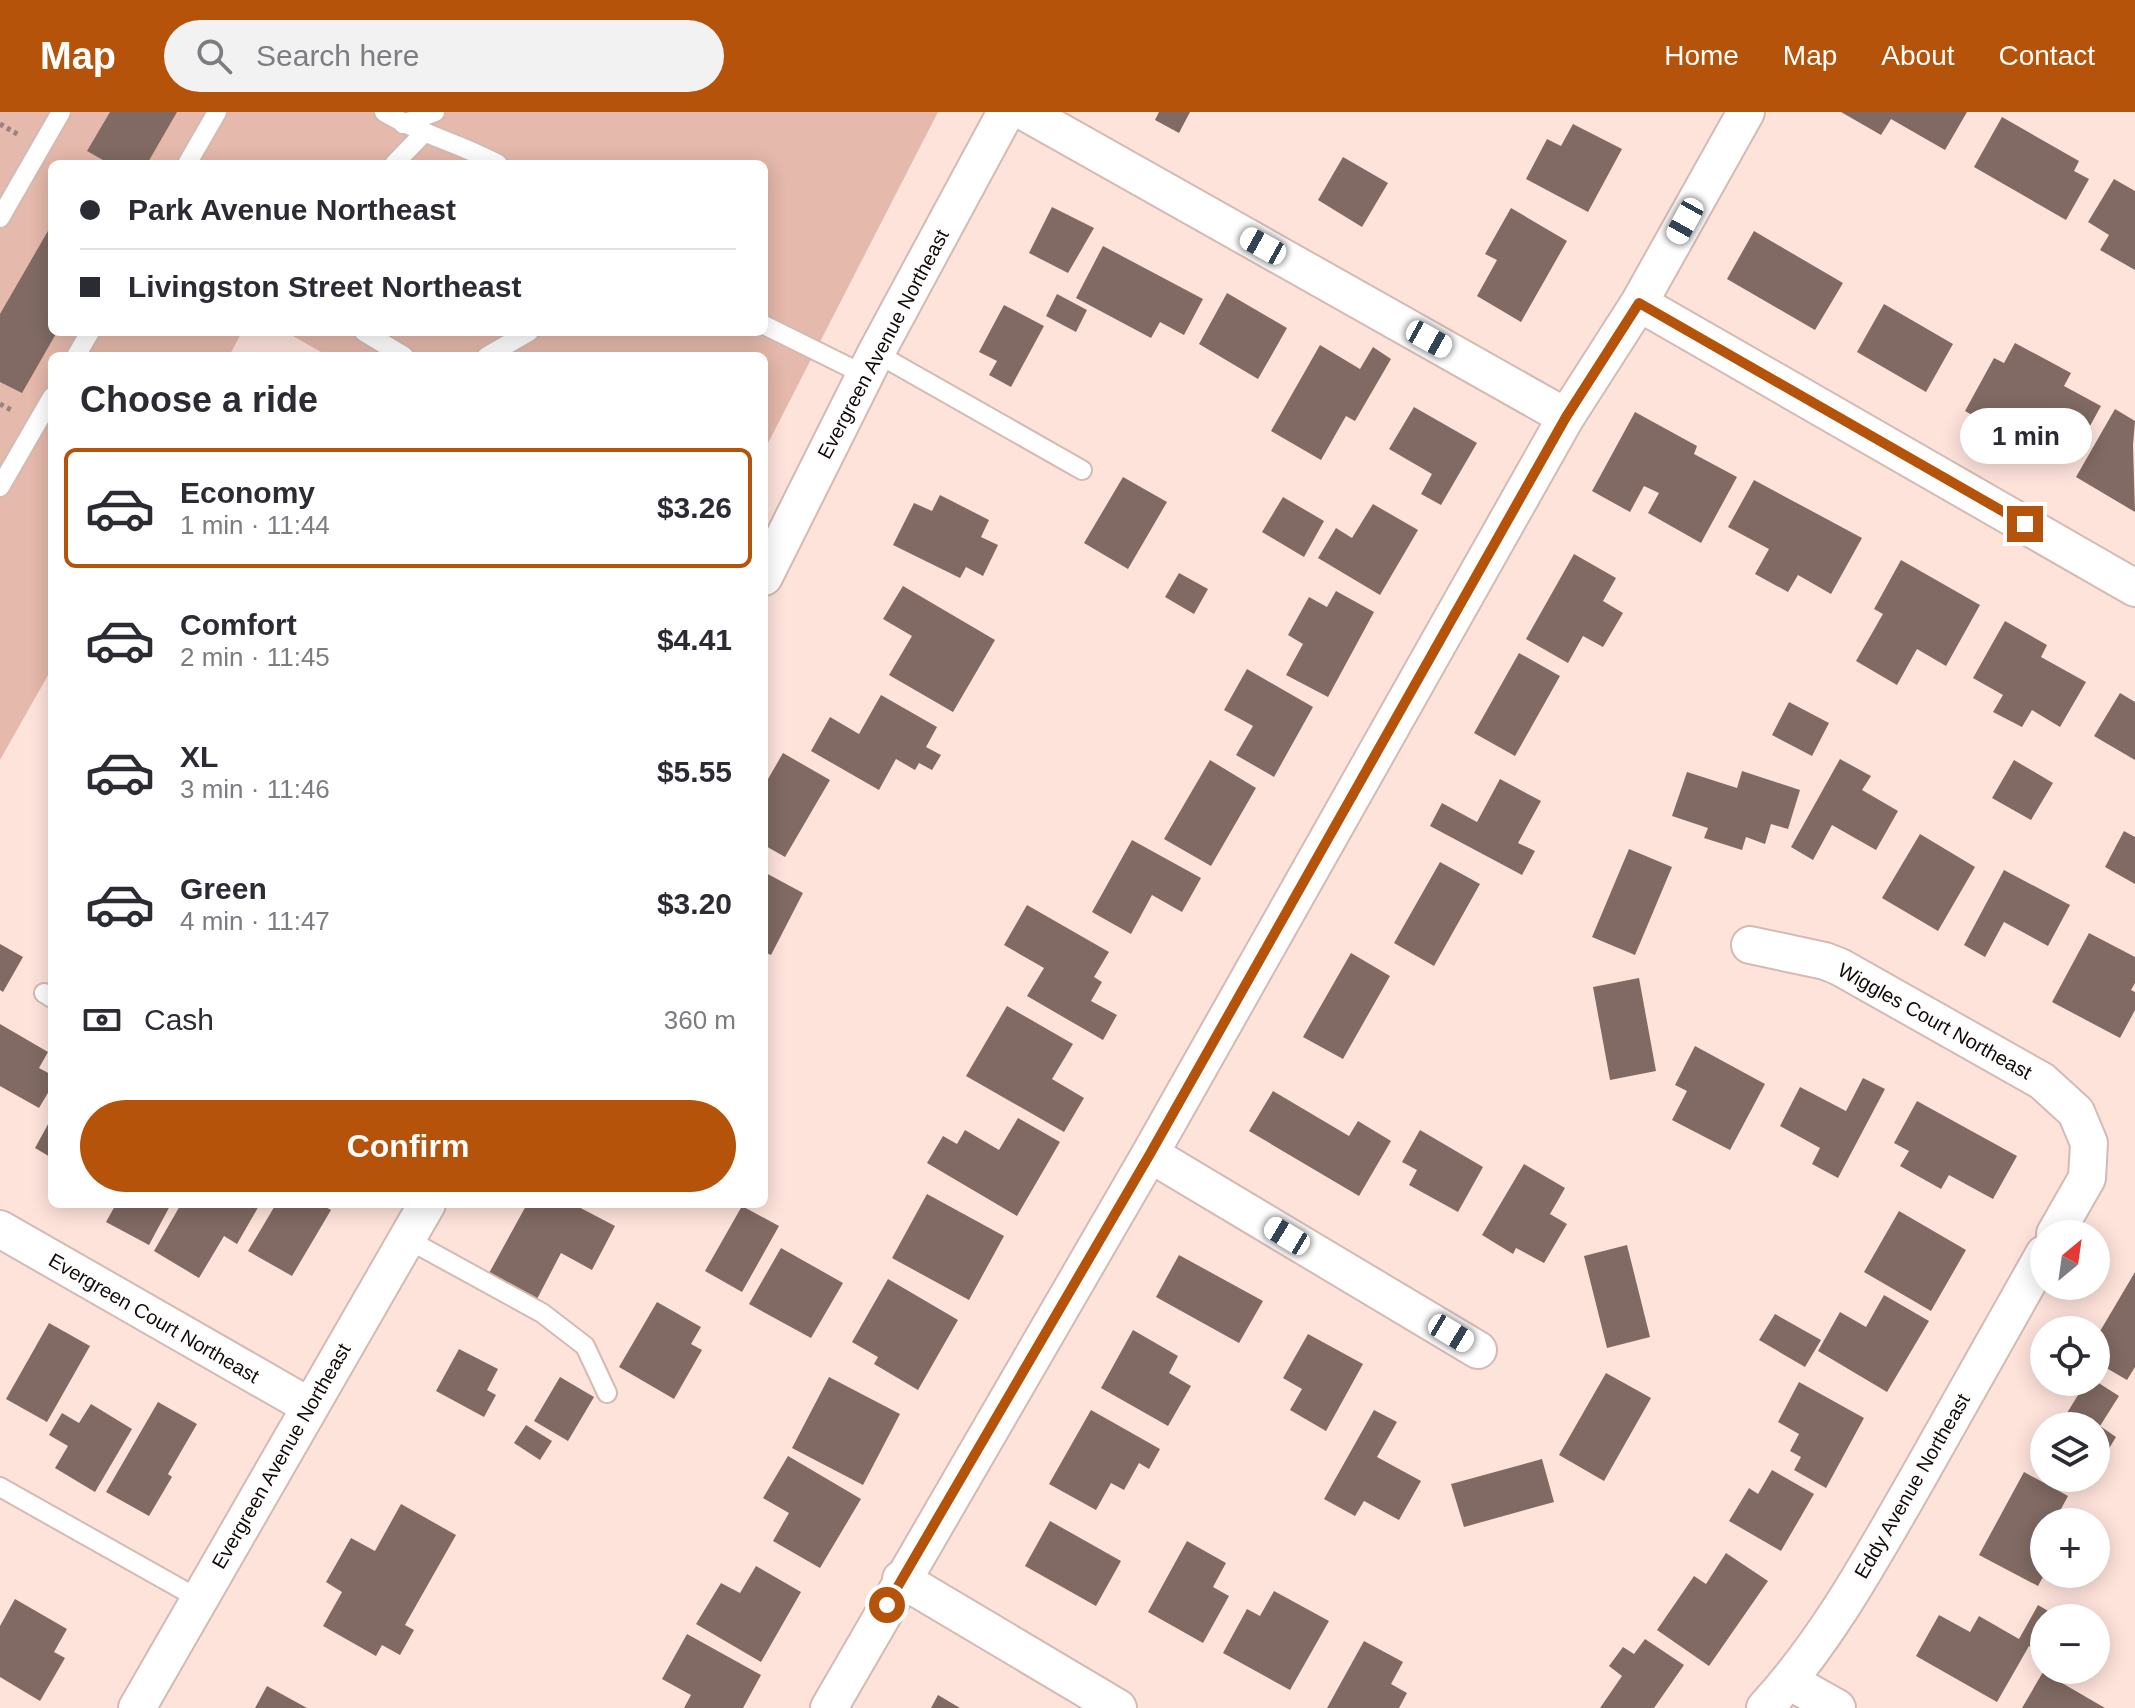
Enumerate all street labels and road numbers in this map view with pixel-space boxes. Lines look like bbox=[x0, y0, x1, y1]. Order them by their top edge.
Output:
street label: Evergreen Avenue Northeast bbox=[813, 225, 953, 462]
street label: Wiggles Court Northeast bbox=[1834, 959, 2036, 1084]
street label: Evergreen Court Northeast bbox=[45, 1249, 263, 1387]
street label: Evergreen Avenue Northeast bbox=[207, 1339, 355, 1573]
street label: Eddy Avenue Northeast bbox=[1850, 1389, 1974, 1582]

